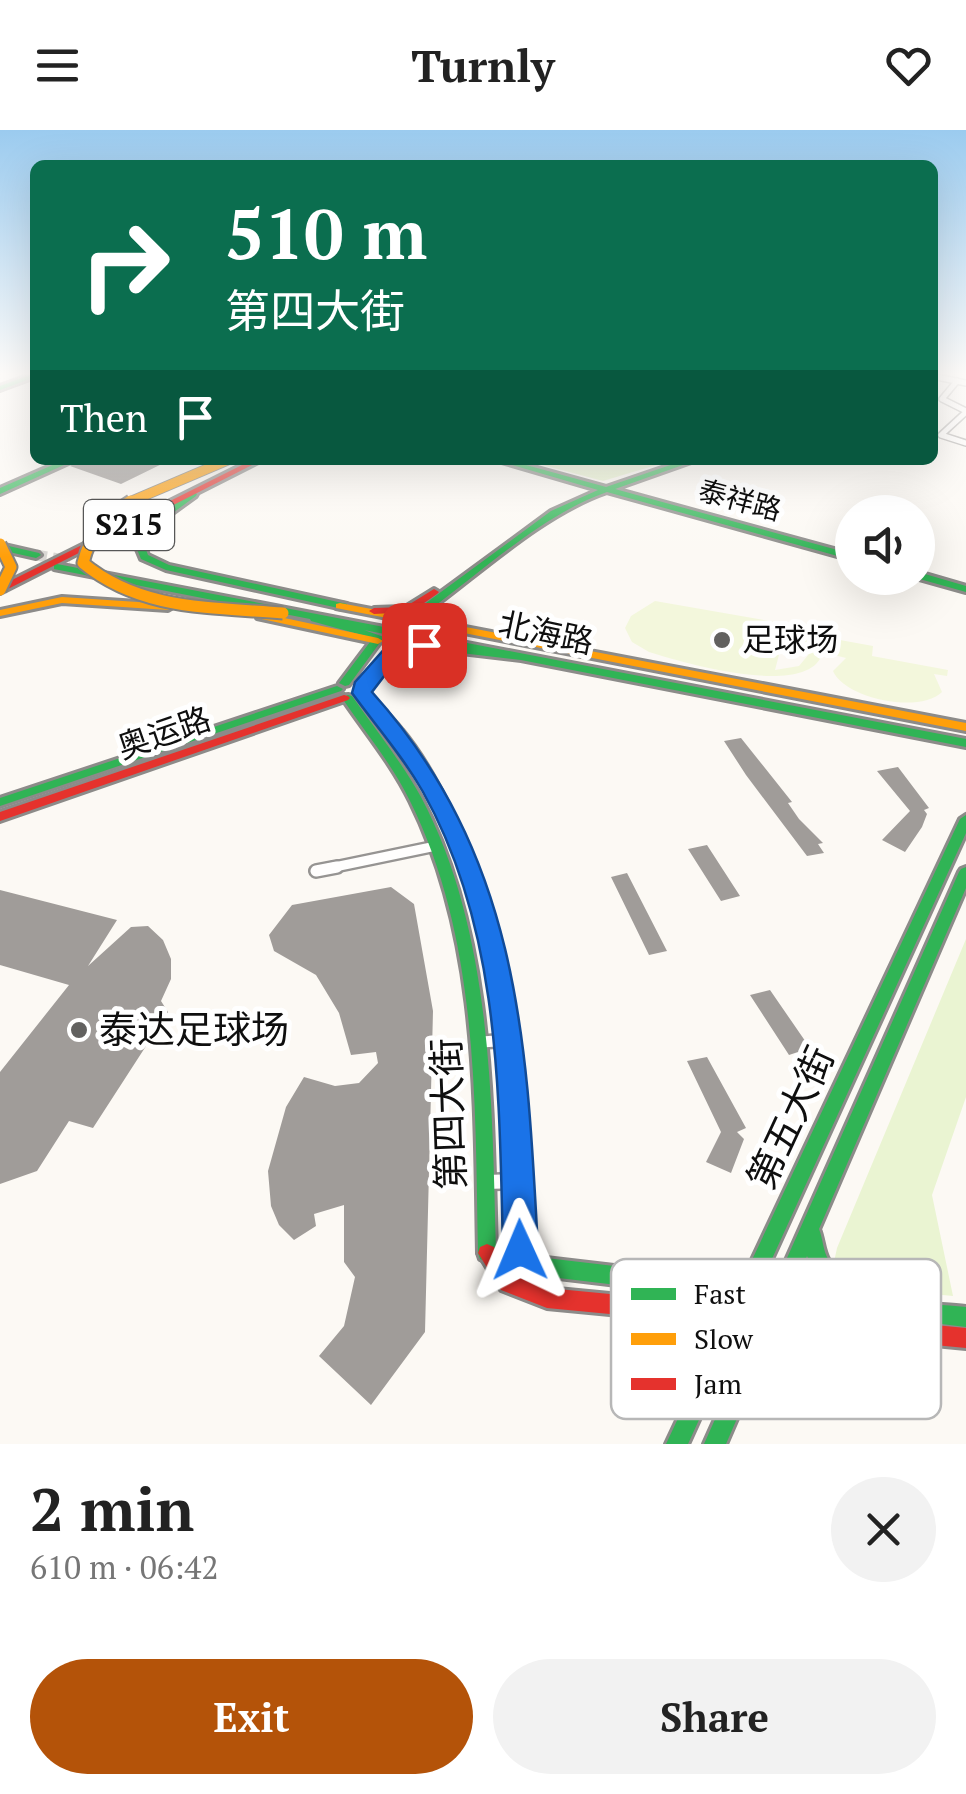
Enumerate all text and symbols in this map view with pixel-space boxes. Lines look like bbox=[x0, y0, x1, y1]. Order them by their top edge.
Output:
text: Turnly bbox=[411, 35, 555, 95]
icon: menu bbox=[30, 38, 85, 93]
icon: heart bbox=[881, 38, 936, 93]
text: 510 m bbox=[225, 186, 427, 279]
icon: right bbox=[60, 200, 190, 330]
text: 第四大街 bbox=[225, 280, 405, 340]
icon: arrive bbox=[168, 390, 223, 445]
text: Then bbox=[60, 393, 148, 443]
street label: 泰祥路 bbox=[695, 471, 785, 528]
map controls bbox=[835, 495, 935, 595]
button: sound bbox=[835, 495, 935, 595]
road number: S215 bbox=[84, 500, 174, 550]
street label: 北海路 bbox=[495, 601, 598, 663]
pin bbox=[382, 603, 467, 688]
icon: arrive bbox=[397, 618, 452, 673]
place label: 足球场 bbox=[742, 618, 838, 660]
marker: 足球场 bbox=[711, 629, 733, 651]
street label: 奥运路 bbox=[111, 697, 216, 768]
place label: 泰达足球场 bbox=[99, 1004, 289, 1054]
marker: 泰达足球场 bbox=[68, 1019, 90, 1041]
street label: 第四大街 bbox=[420, 1037, 476, 1191]
street label: 第五大街 bbox=[735, 1038, 845, 1197]
position arrow bbox=[468, 1198, 572, 1302]
legend bbox=[611, 1259, 941, 1419]
text: Fast bbox=[694, 1275, 746, 1312]
text: Slow bbox=[694, 1320, 754, 1357]
text: Jam bbox=[694, 1365, 742, 1402]
text: 2 min bbox=[30, 1469, 194, 1548]
button: close bbox=[831, 1477, 936, 1582]
text: 610 m · 06:42 bbox=[30, 1546, 218, 1588]
button: Exit bbox=[30, 1659, 473, 1774]
button: Share bbox=[493, 1659, 936, 1774]

